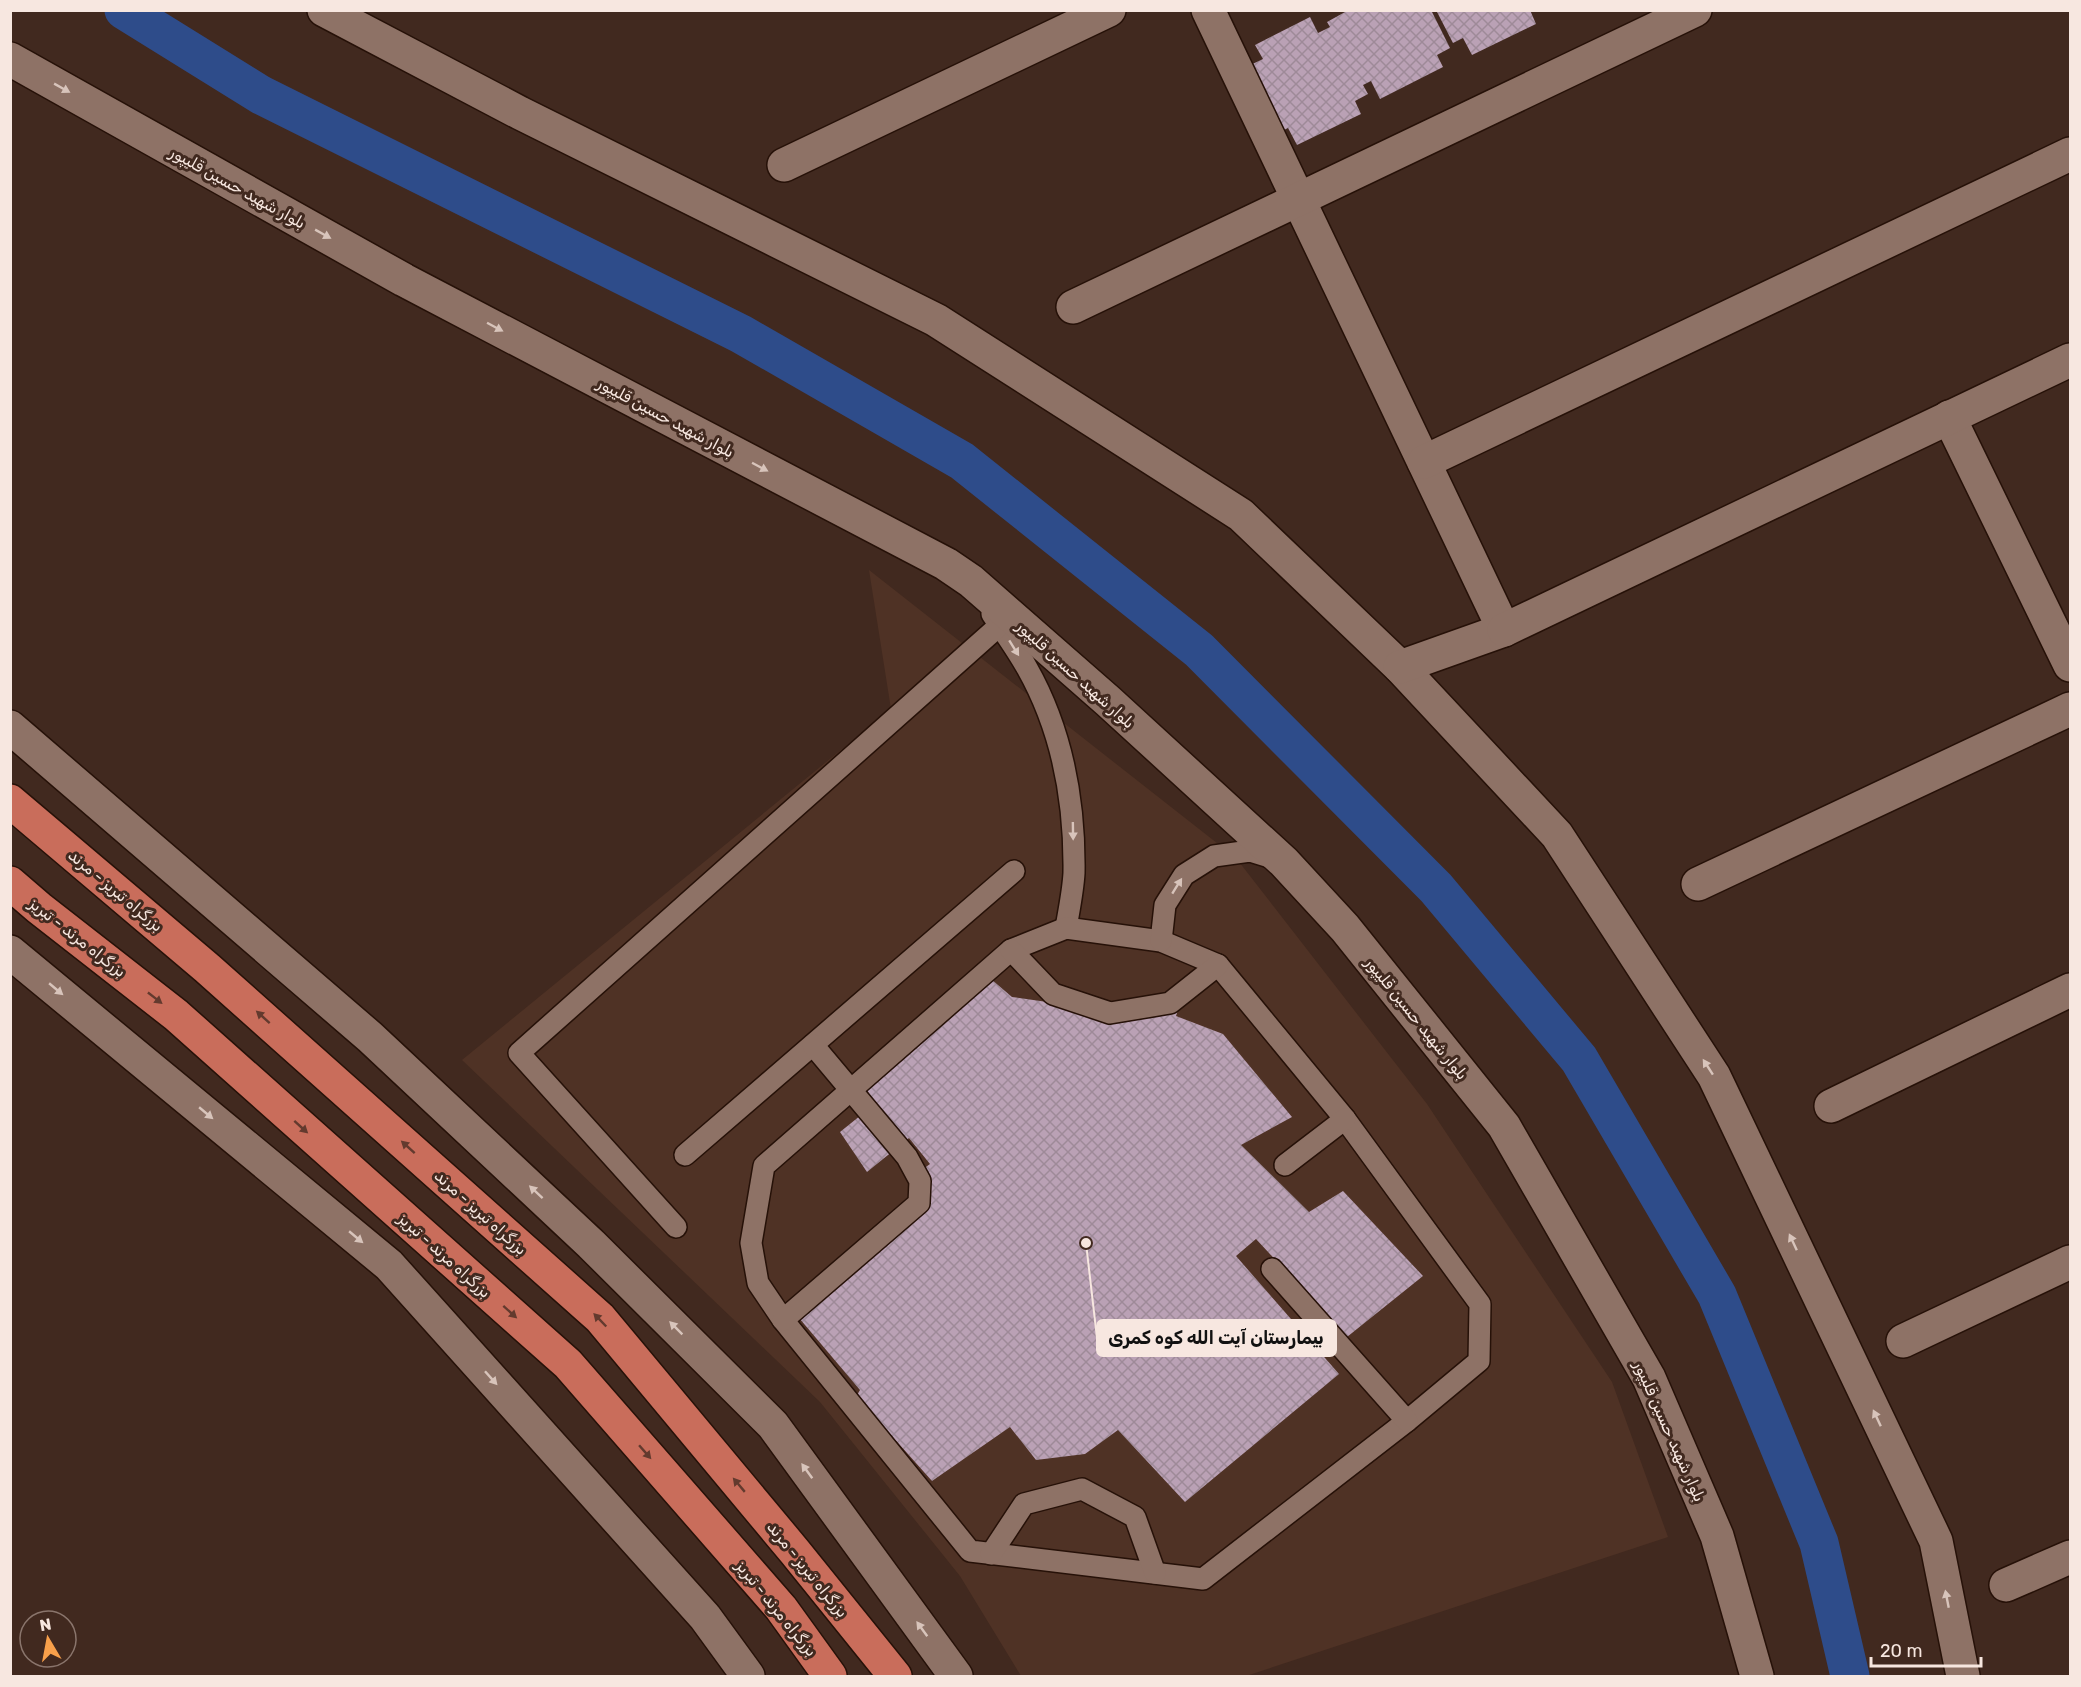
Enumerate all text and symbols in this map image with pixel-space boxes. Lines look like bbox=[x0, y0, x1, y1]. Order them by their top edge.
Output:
one-way arrow bbox=[53, 82, 70, 92]
street label: بلوار شهید حسین قلیپور bbox=[165, 142, 309, 233]
one-way arrow bbox=[315, 229, 332, 239]
one-way arrow bbox=[486, 322, 503, 332]
street label: بلوار شهید حسین قلیپور bbox=[593, 373, 737, 462]
one-way arrow bbox=[752, 462, 769, 471]
street label: بلوار شهید حسین قلیپور bbox=[1011, 616, 1139, 733]
one-way arrow bbox=[1008, 639, 1020, 655]
one-way arrow bbox=[1068, 821, 1078, 840]
street label: بزرگراه تبریز - مرند bbox=[64, 845, 167, 936]
one-way arrow bbox=[1172, 878, 1183, 894]
street label: بزرگراه مرند - تبریز bbox=[24, 893, 130, 982]
street label: بلوار شهید حسین قلیپور bbox=[1360, 952, 1472, 1084]
one-way arrow bbox=[48, 982, 63, 995]
one-way arrow bbox=[147, 992, 162, 1004]
one-way arrow bbox=[256, 1011, 271, 1024]
one-way arrow bbox=[1703, 1058, 1714, 1075]
one-way arrow bbox=[198, 1107, 214, 1120]
one-way arrow bbox=[293, 1120, 308, 1133]
one-way arrow bbox=[401, 1141, 416, 1154]
street label: بزرگراه تبریز - مرند bbox=[430, 1166, 531, 1260]
one-way arrow bbox=[529, 1186, 543, 1200]
street label: بزرگراه مرند - تبریز bbox=[393, 1208, 495, 1303]
one-way arrow bbox=[348, 1231, 364, 1244]
one-way arrow bbox=[1789, 1233, 1798, 1250]
one-way arrow bbox=[502, 1305, 517, 1319]
one-way arrow bbox=[593, 1312, 607, 1327]
callout: بیمارستان آیت الله کوه کمری bbox=[1097, 1320, 1336, 1356]
one-way arrow bbox=[668, 1321, 683, 1335]
text: بیمارستان آیت الله کوه کمری bbox=[1108, 1327, 1324, 1349]
street label: بلوار شهید حسین قلیپور bbox=[1629, 1357, 1709, 1505]
one-way arrow bbox=[484, 1370, 497, 1385]
one-way arrow bbox=[1873, 1409, 1883, 1427]
one-way arrow bbox=[638, 1444, 651, 1459]
one-way arrow bbox=[801, 1464, 813, 1480]
one-way arrow bbox=[733, 1478, 746, 1493]
street label: بزرگراه تبریز - مرند bbox=[762, 1518, 852, 1622]
street label: بزرگراه مرند - تبریز bbox=[731, 1556, 821, 1661]
one-way arrow bbox=[1942, 1589, 1952, 1608]
north arrow bbox=[18, 1609, 78, 1669]
text: N bbox=[38, 1614, 53, 1635]
one-way arrow bbox=[916, 1622, 928, 1638]
scale bar bbox=[1871, 1630, 1980, 1668]
text: 20 m bbox=[1880, 1640, 1922, 1662]

